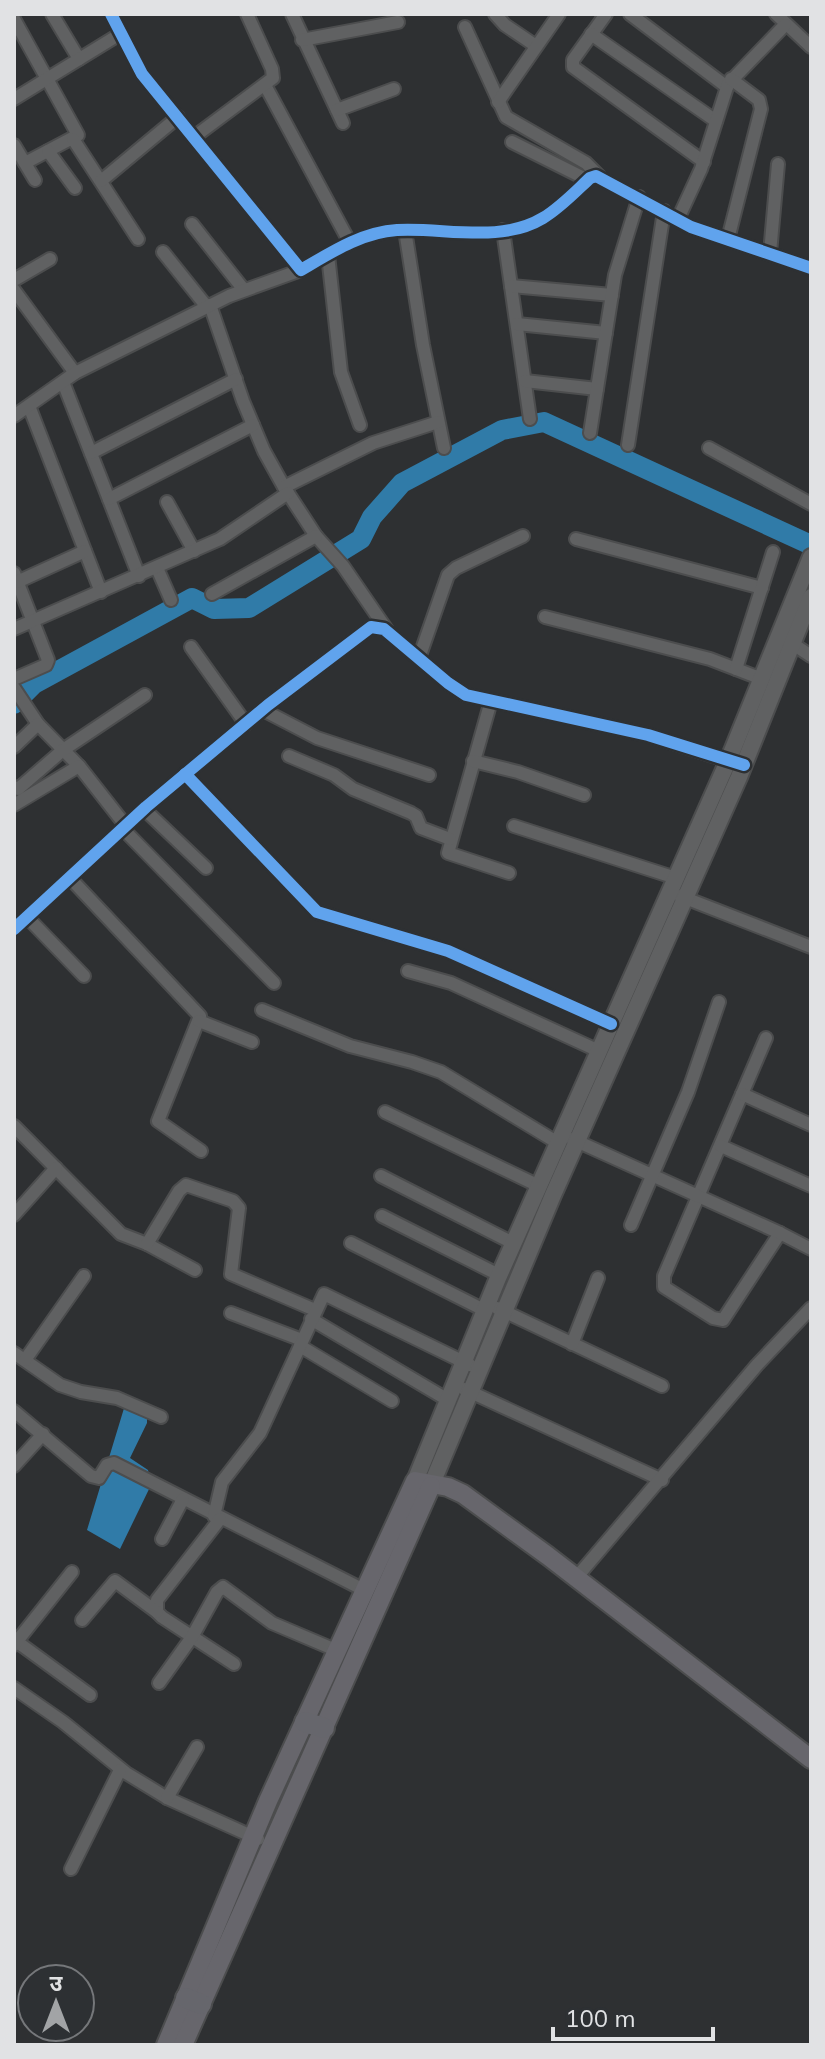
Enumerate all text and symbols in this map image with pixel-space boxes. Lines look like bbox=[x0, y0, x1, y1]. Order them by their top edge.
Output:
north arrow bbox=[16, 1963, 96, 2043]
text: उ bbox=[50, 1969, 64, 1997]
scale bar bbox=[553, 1991, 713, 2041]
text: 100 m bbox=[565, 2003, 636, 2033]

